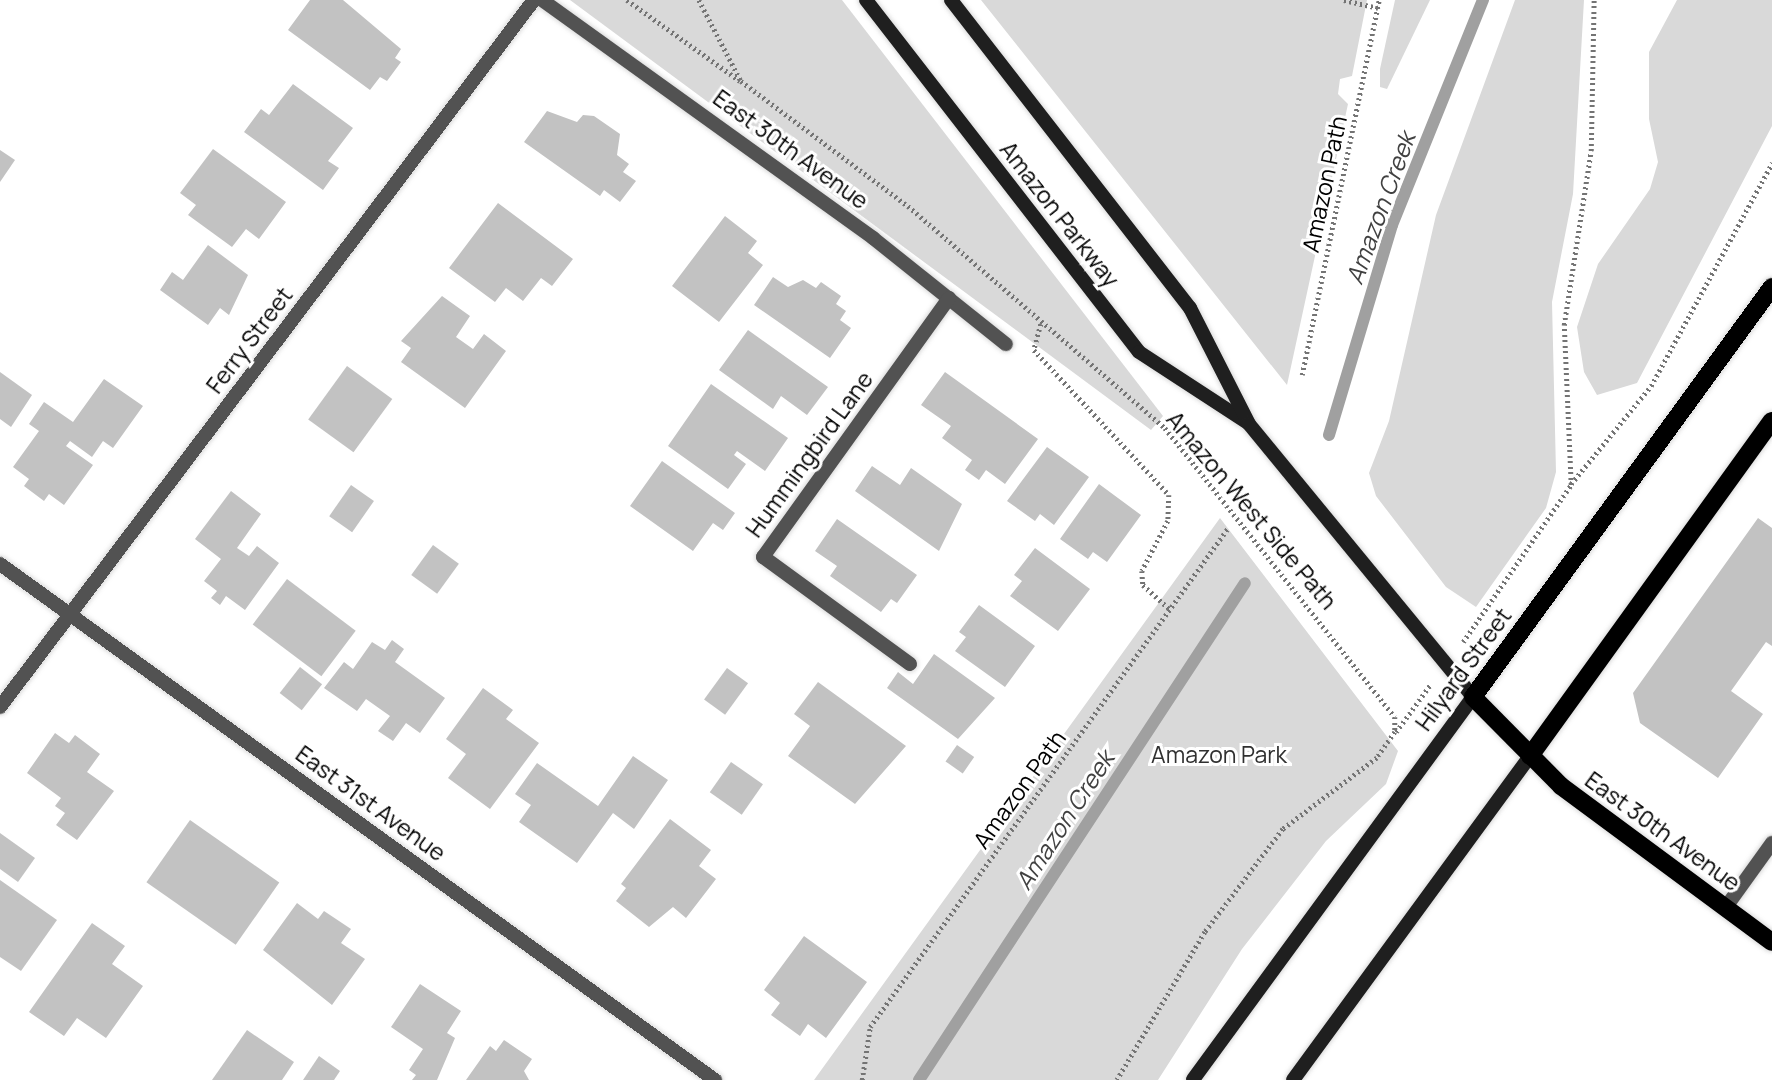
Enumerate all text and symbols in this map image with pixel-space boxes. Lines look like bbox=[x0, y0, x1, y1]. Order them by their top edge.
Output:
street label: East 30th Avenue bbox=[708, 84, 874, 214]
street label: Amazon Path bbox=[1296, 113, 1352, 255]
water label: Amazon Creek bbox=[1339, 128, 1421, 288]
street label: Amazon Parkway bbox=[995, 136, 1125, 292]
street label: Ferry Street bbox=[200, 282, 298, 398]
street label: Hummingbird Lane bbox=[740, 366, 878, 542]
street label: Amazon West Side Path bbox=[1161, 406, 1343, 614]
street label: Hilyard Street bbox=[1409, 602, 1517, 736]
street label: Amazon Path bbox=[967, 725, 1071, 853]
street label: East 31st Avenue bbox=[291, 739, 451, 867]
park label: Amazon Park bbox=[1151, 740, 1287, 768]
water label: Amazon Creek bbox=[1009, 745, 1119, 895]
street label: East 30th Avenue bbox=[1580, 766, 1746, 896]

